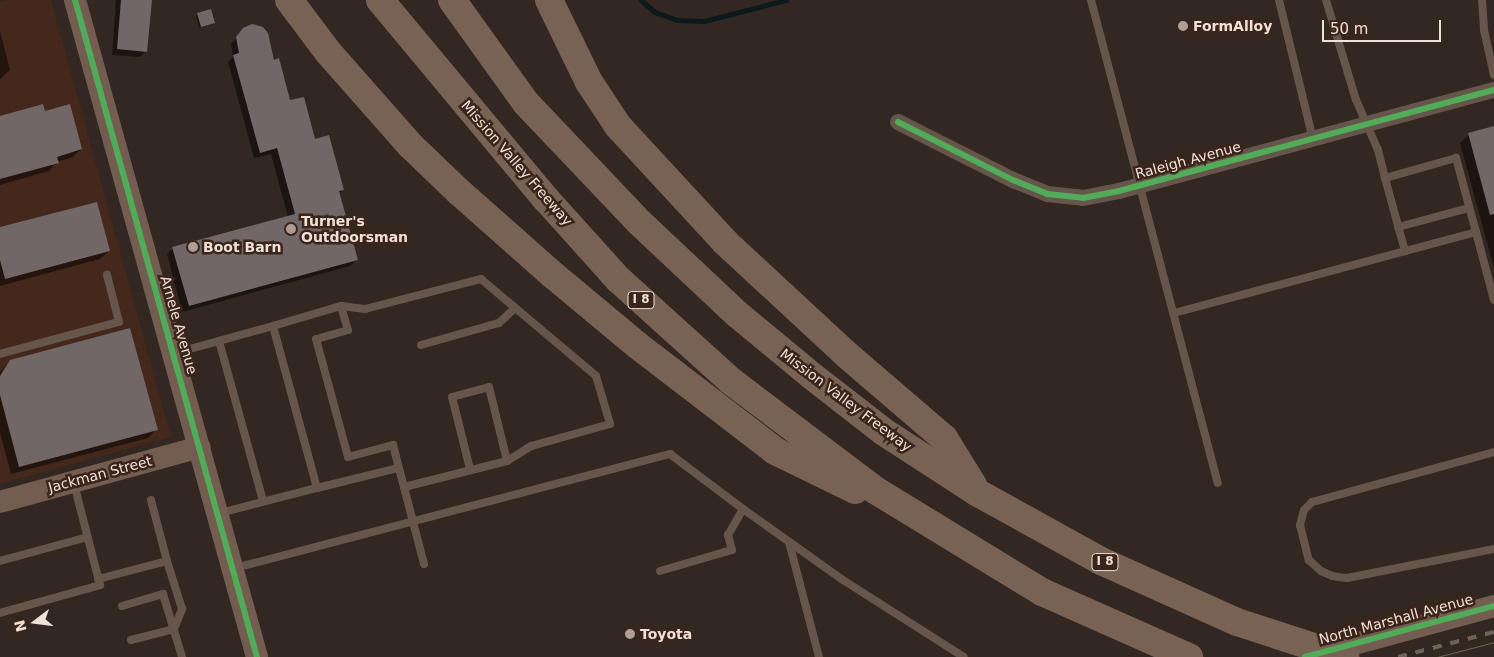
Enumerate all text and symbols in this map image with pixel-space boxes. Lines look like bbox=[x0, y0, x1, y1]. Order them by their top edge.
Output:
scale bar bbox=[1324, 10, 1443, 42]
place label: FormAlloy bbox=[1193, 18, 1272, 34]
marker: FormAlloy bbox=[1177, 20, 1189, 32]
text: 50 m bbox=[1330, 20, 1368, 38]
street label: Mission Valley Freeway bbox=[458, 97, 576, 229]
street label: Raleigh Avenue bbox=[1133, 138, 1243, 182]
place label: Turner's Outdoorsman bbox=[301, 213, 408, 246]
marker: Turner's Outdoorsman bbox=[285, 223, 297, 235]
place label: Boot Barn bbox=[203, 239, 281, 255]
marker: Boot Barn bbox=[187, 241, 199, 253]
street label: Arnele Avenue bbox=[157, 274, 201, 376]
road number: I 8 bbox=[627, 290, 655, 310]
street label: Mission Valley Freeway bbox=[777, 345, 915, 455]
street label: Jackman Street bbox=[46, 452, 154, 496]
road number: I 8 bbox=[1091, 552, 1119, 572]
street label: North Marshall Avenue bbox=[1317, 590, 1475, 648]
north arrow bbox=[10, 597, 60, 647]
text: N bbox=[11, 618, 30, 634]
place label: Toyota bbox=[640, 626, 692, 642]
marker: Toyota bbox=[624, 628, 636, 640]

